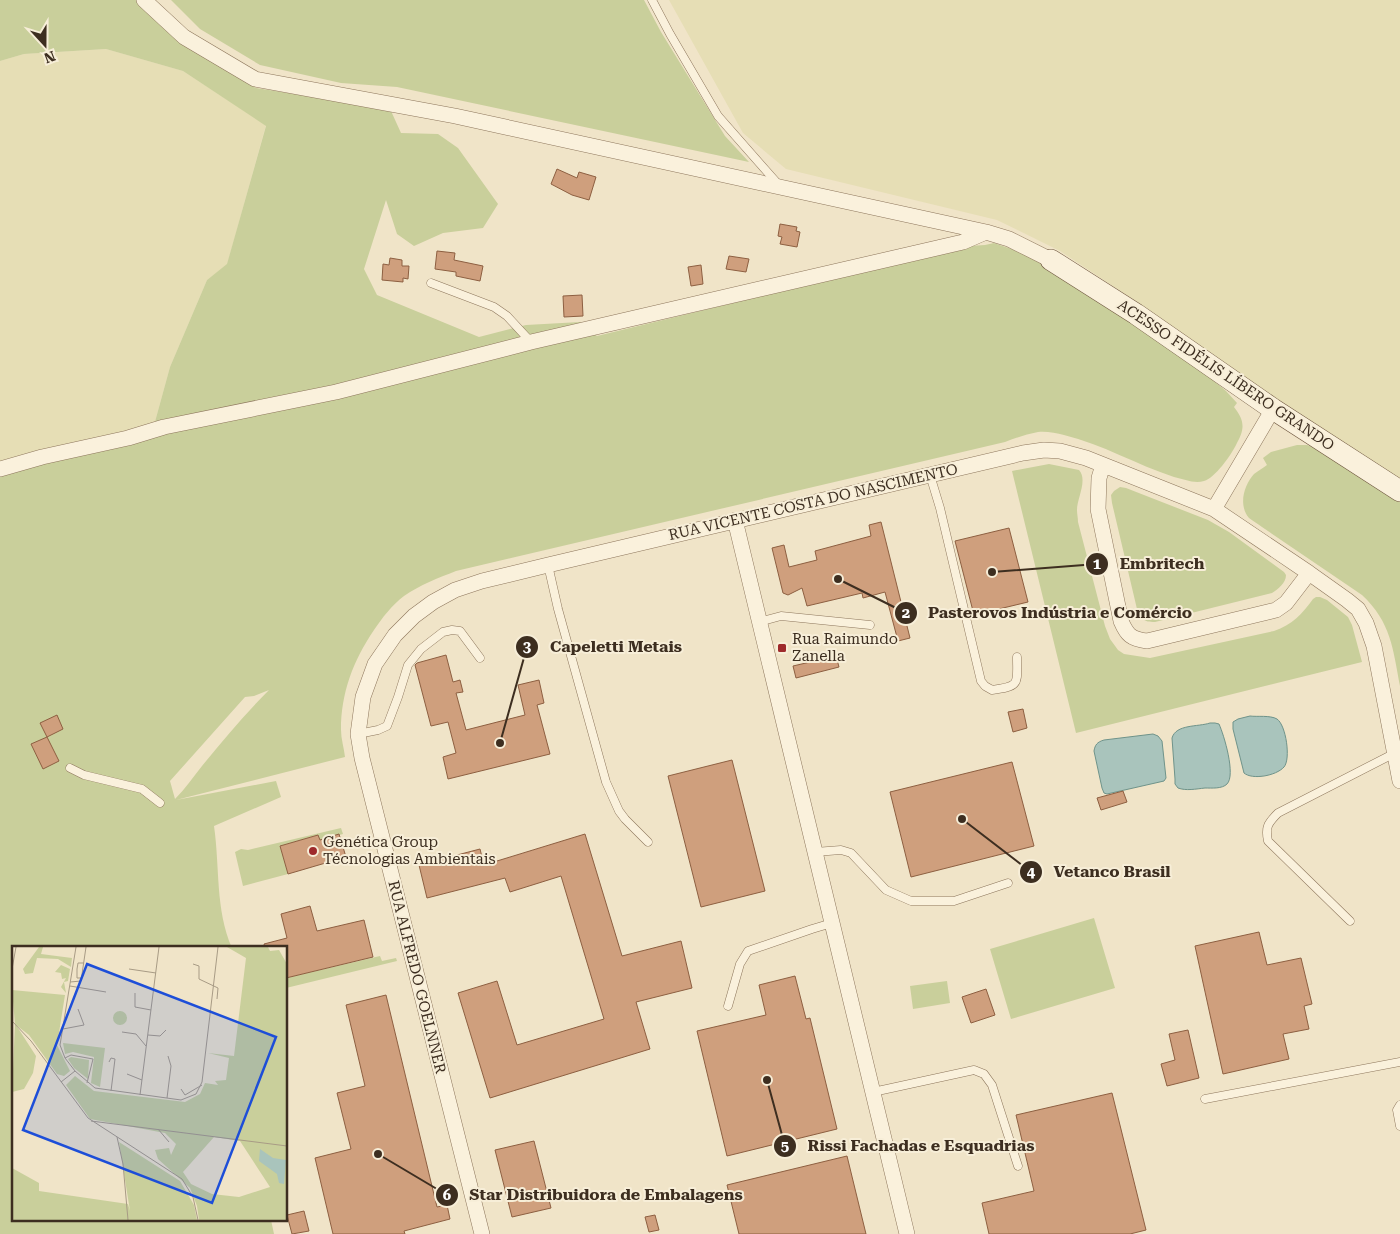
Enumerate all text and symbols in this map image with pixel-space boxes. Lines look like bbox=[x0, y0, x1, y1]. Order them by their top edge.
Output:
north arrow bbox=[20, 20, 70, 70]
text: N bbox=[42, 48, 58, 67]
street label: ACESSO FIDÉLIS LÍBERO GRANDO bbox=[1114, 296, 1338, 454]
street label: RUA VICENTE COSTA DO NASCIMENTO bbox=[667, 460, 960, 544]
callout: Embritech bbox=[1084, 548, 1214, 579]
text: Embritech bbox=[1120, 554, 1205, 573]
text: 1 bbox=[1093, 555, 1102, 573]
callout: Pasterovos Indústria e Comércio bbox=[893, 597, 1202, 628]
text: Pasterovos Indústria e Comércio bbox=[928, 603, 1192, 622]
text: 2 bbox=[902, 604, 910, 622]
place label: Rua Raimundo Zanella bbox=[792, 630, 898, 665]
callout: Capeletti Metais bbox=[515, 631, 692, 662]
text: Capeletti Metais bbox=[550, 637, 682, 656]
text: 3 bbox=[523, 638, 532, 656]
marker: Rua Raimundo Zanella bbox=[776, 642, 788, 654]
place label: Genética Group Técnologias Ambientais bbox=[323, 833, 496, 868]
marker: Genética Group Técnologias Ambientais bbox=[307, 845, 319, 857]
callout: Vetanco Brasil bbox=[1018, 856, 1180, 887]
text: Vetanco Brasil bbox=[1053, 862, 1171, 881]
text: 4 bbox=[1027, 863, 1036, 881]
street label: RUA ALFREDO GOELNNER bbox=[384, 878, 450, 1076]
inset map bbox=[12, 946, 288, 1222]
callout: Rissi Fachadas e Esquadrias bbox=[773, 1130, 1045, 1161]
text: Rissi Fachadas e Esquadrias bbox=[808, 1136, 1034, 1155]
text: 5 bbox=[781, 1137, 789, 1155]
callout: Star Distribuidora de Embalagens bbox=[434, 1179, 753, 1210]
text: Star Distribuidora de Embalagens bbox=[469, 1185, 743, 1204]
text: 6 bbox=[443, 1186, 452, 1204]

